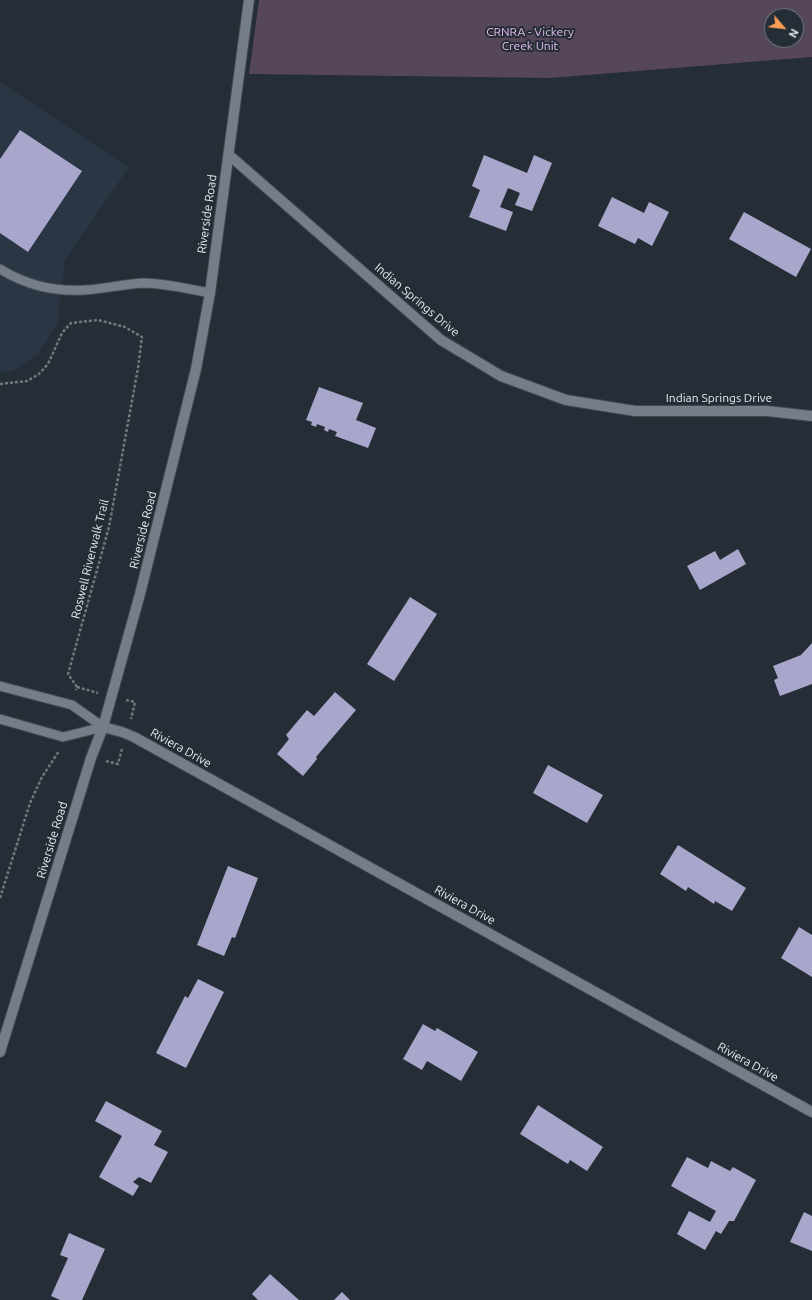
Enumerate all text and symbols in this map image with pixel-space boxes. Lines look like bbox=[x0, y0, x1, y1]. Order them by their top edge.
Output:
north arrow bbox=[764, 8, 804, 48]
park label: CRNRA - Vickery Creek Unit bbox=[486, 25, 574, 53]
text: N bbox=[786, 27, 801, 40]
street label: Riverside Road bbox=[194, 174, 220, 254]
street label: Indian Springs Drive bbox=[372, 260, 462, 340]
street label: Indian Springs Drive bbox=[666, 391, 772, 405]
street label: Riverside Road bbox=[126, 490, 160, 570]
street label: Roswell Riverwalk Trail bbox=[68, 498, 112, 620]
street label: Riviera Drive bbox=[148, 725, 214, 771]
street label: Riverside Road bbox=[33, 800, 71, 880]
street label: Riviera Drive bbox=[432, 882, 498, 928]
street label: Riviera Drive bbox=[715, 1039, 781, 1085]

